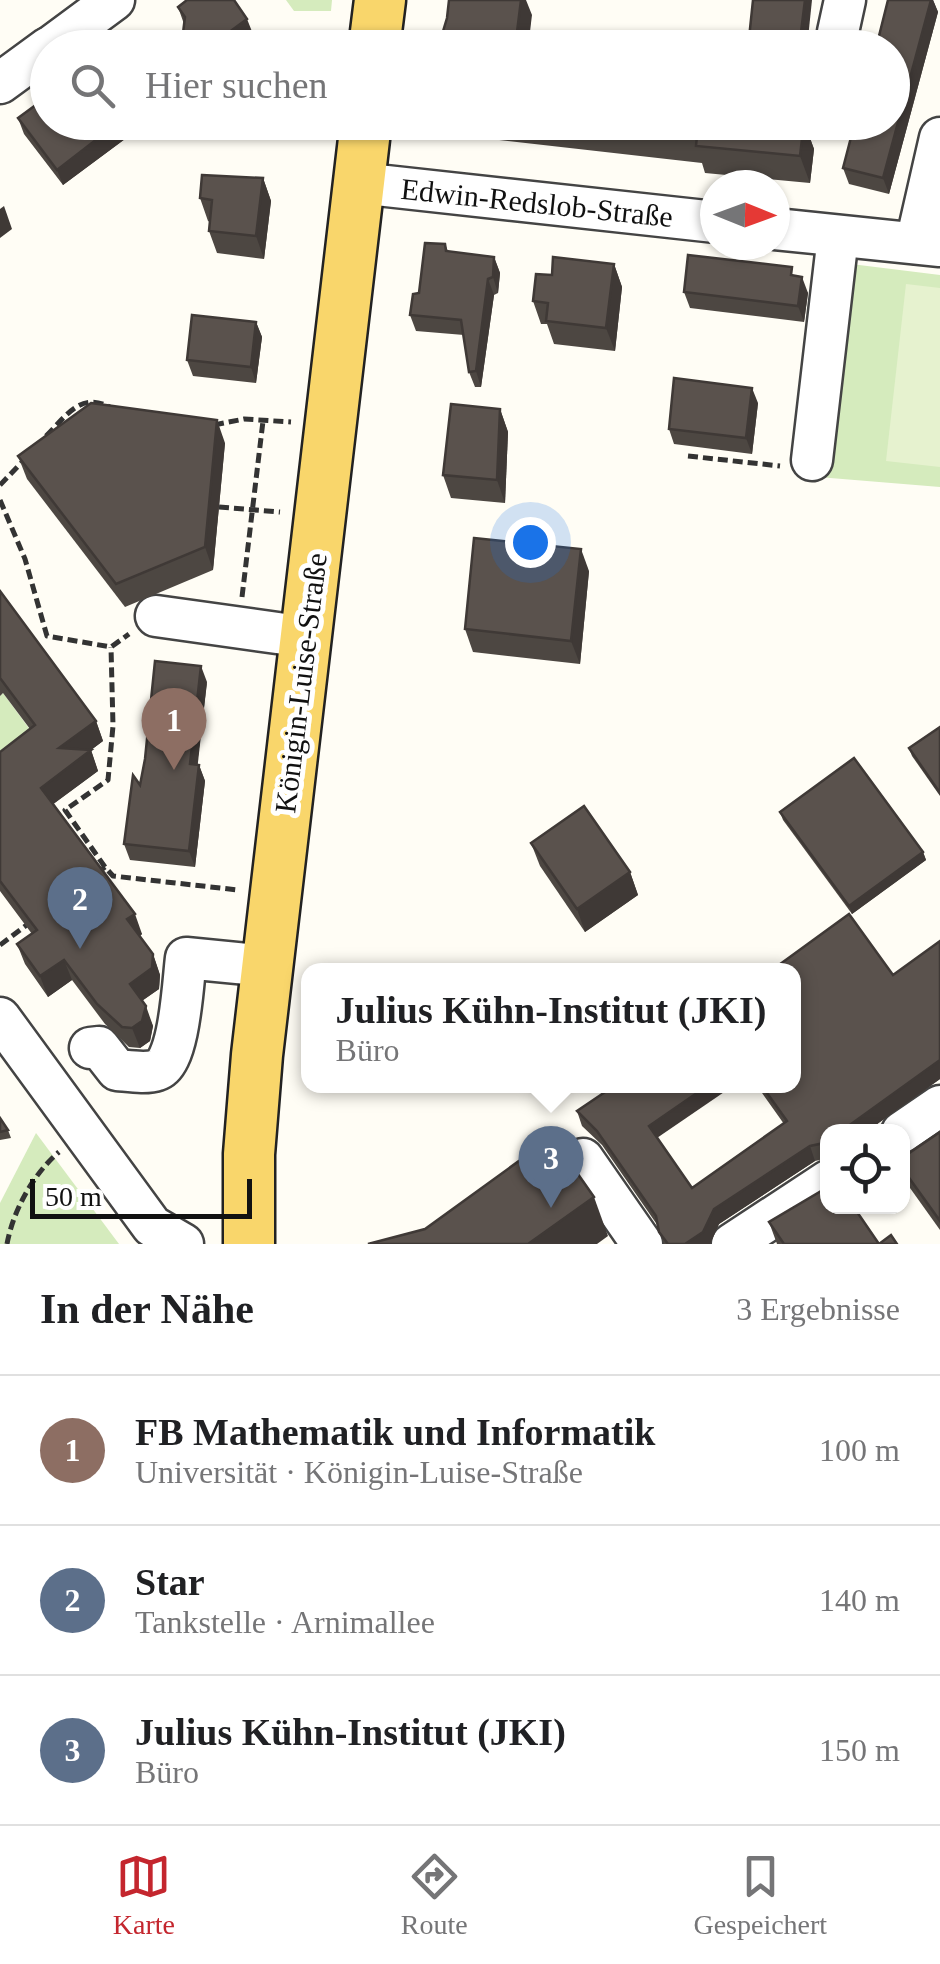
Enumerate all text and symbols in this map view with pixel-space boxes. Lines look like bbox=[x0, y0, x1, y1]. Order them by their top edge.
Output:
search box bbox=[30, 30, 910, 140]
icon: search bbox=[65, 58, 120, 113]
text: Hier suchen bbox=[145, 64, 328, 106]
north arrow bbox=[700, 170, 790, 260]
street label: Edwin-Redslob-Straße bbox=[399, 172, 675, 233]
your location bbox=[505, 517, 556, 568]
street label: Königin-Luise-Straße bbox=[268, 551, 333, 815]
pin: 1 bbox=[142, 688, 206, 770]
pin: 2 bbox=[48, 866, 112, 949]
popup bbox=[301, 963, 801, 1093]
text: Julius Kühn-Institut (JKI) bbox=[336, 989, 766, 1031]
text: Büro bbox=[336, 1032, 400, 1068]
map controls bbox=[820, 1124, 910, 1214]
button: locate bbox=[820, 1124, 910, 1214]
pin: 3 bbox=[518, 1126, 584, 1208]
scale bar bbox=[30, 1174, 252, 1218]
text: 50 m bbox=[45, 1181, 102, 1212]
text: In der Nähe bbox=[40, 1286, 254, 1332]
text: 3 Ergebnisse bbox=[736, 1291, 900, 1327]
text: FB Mathematik und Informatik bbox=[135, 1411, 655, 1453]
text: 1 bbox=[65, 1432, 81, 1468]
text: 100 m bbox=[819, 1432, 900, 1468]
text: Universität · Königin-Luise-Straße bbox=[135, 1454, 583, 1490]
text: Star bbox=[135, 1561, 205, 1603]
text: 2 bbox=[65, 1582, 81, 1618]
text: 140 m bbox=[819, 1582, 900, 1618]
text: Tankstelle · Arnimallee bbox=[135, 1604, 435, 1640]
text: Julius Kühn-Institut (JKI) bbox=[135, 1711, 566, 1753]
text: 3 bbox=[65, 1732, 81, 1768]
text: 150 m bbox=[819, 1732, 900, 1768]
text: Büro bbox=[135, 1754, 199, 1790]
tab: Karte bbox=[113, 1849, 175, 1941]
tab: Route bbox=[401, 1849, 468, 1941]
tab: Gespeichert bbox=[693, 1849, 827, 1941]

